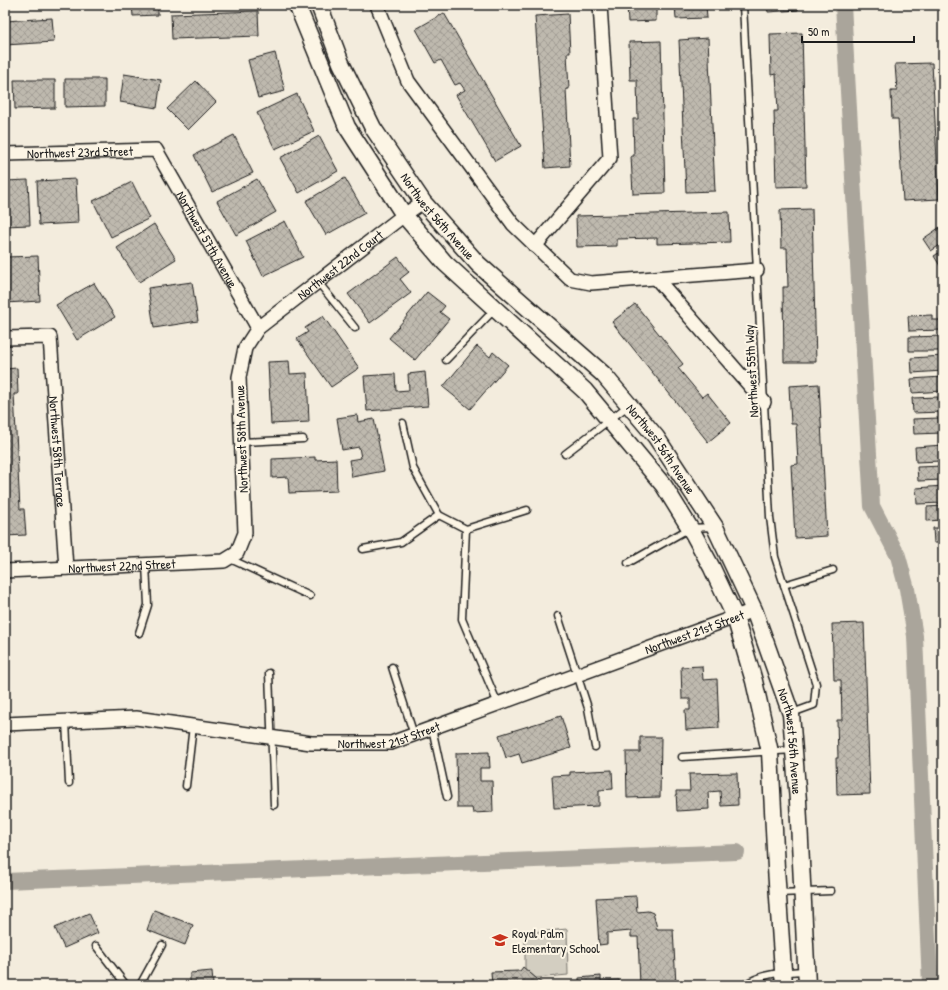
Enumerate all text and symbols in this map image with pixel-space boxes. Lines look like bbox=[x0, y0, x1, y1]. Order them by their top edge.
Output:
scale bar bbox=[802, 18, 914, 44]
text: 50 m bbox=[808, 23, 829, 40]
street label: Northwest 23rd Street bbox=[27, 142, 134, 162]
street label: Northwest 56th Avenue bbox=[397, 169, 479, 263]
street label: Northwest 57th Avenue bbox=[172, 188, 242, 291]
street label: Northwest 22nd Court bbox=[293, 225, 387, 304]
street label: Northwest 55th Way bbox=[740, 323, 762, 418]
street label: Northwest 58th Avenue bbox=[230, 385, 252, 493]
street label: Northwest 58th Terrace bbox=[45, 395, 71, 508]
street label: Northwest 56th Avenue bbox=[623, 400, 700, 497]
street label: Northwest 22nd Street bbox=[68, 554, 176, 577]
street label: Northwest 21st Street bbox=[642, 605, 747, 658]
street label: Northwest 56th Avenue bbox=[773, 686, 806, 795]
street label: Northwest 21st Street bbox=[338, 717, 443, 752]
place label: Royal Palm Elementary School bbox=[512, 924, 600, 957]
school or university icon: Royal Palm Elementary School bbox=[491, 931, 509, 949]

